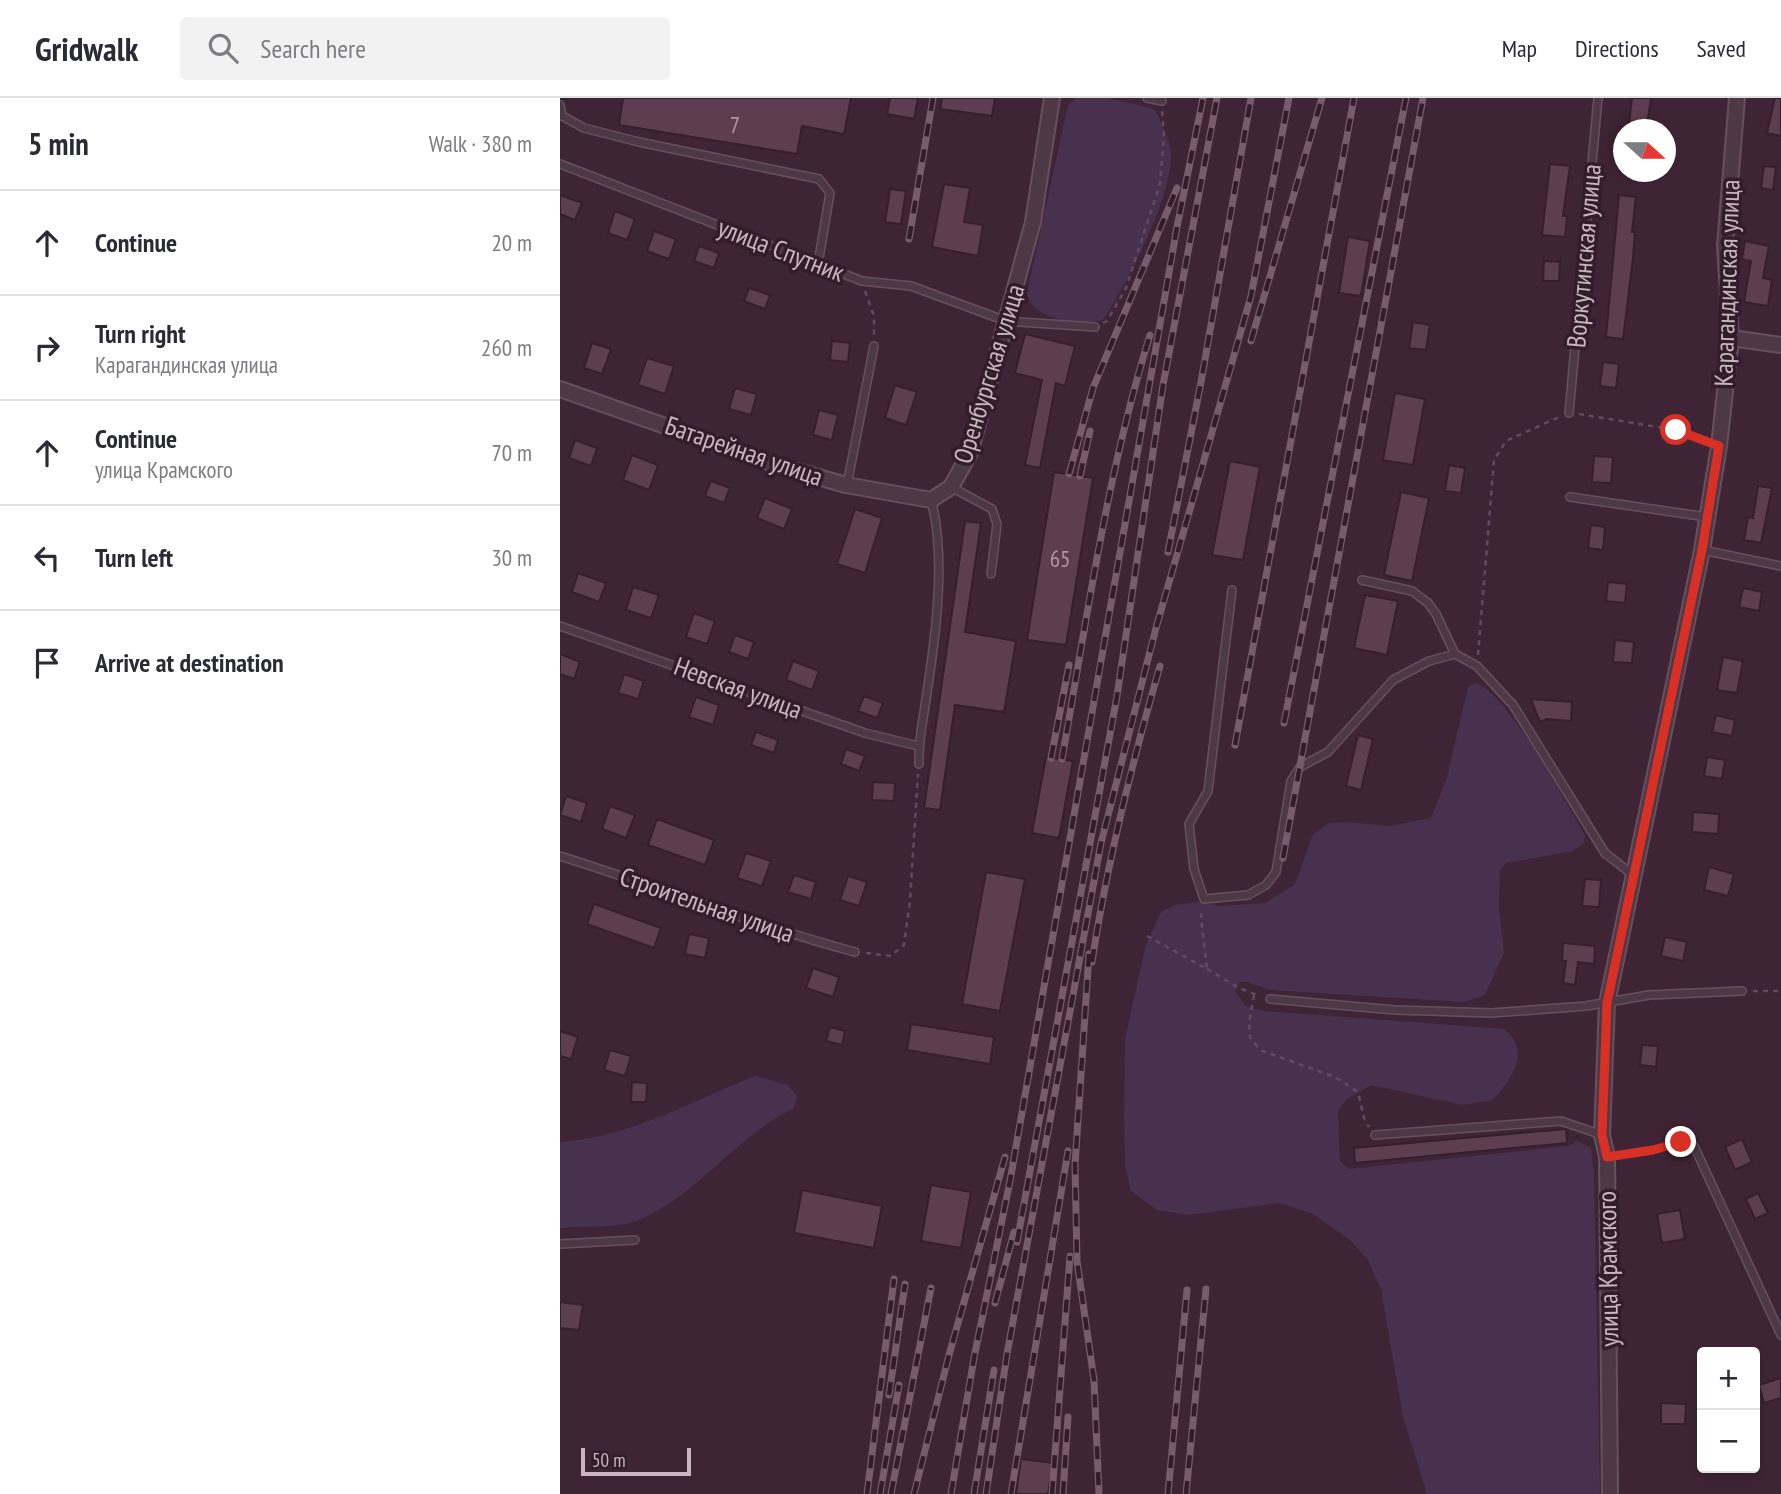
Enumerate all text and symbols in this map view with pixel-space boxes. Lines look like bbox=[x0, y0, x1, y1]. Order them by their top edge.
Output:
search box bbox=[180, 17, 670, 80]
text: Gridwalk bbox=[35, 27, 138, 70]
icon: search bbox=[204, 29, 242, 67]
text: Search here bbox=[260, 32, 366, 65]
text: Map bbox=[1502, 33, 1537, 64]
text: Directions bbox=[1575, 33, 1659, 64]
text: Saved bbox=[1697, 33, 1746, 64]
house number: 7 bbox=[730, 110, 740, 139]
north arrow bbox=[1613, 119, 1676, 182]
text: 5 min bbox=[28, 124, 89, 163]
text: Walk · 380 m bbox=[429, 129, 532, 158]
street label: Воркутинская улица bbox=[1559, 163, 1608, 349]
street label: Карагандинская улица bbox=[1706, 179, 1747, 387]
street label: улица Спутник bbox=[713, 210, 849, 289]
icon: ahead bbox=[28, 224, 66, 262]
text: Continue bbox=[95, 226, 177, 259]
text: 20 m bbox=[491, 228, 532, 257]
street label: Оренбургская улица bbox=[946, 280, 1031, 467]
text: Turn right bbox=[95, 317, 186, 350]
icon: right bbox=[28, 329, 66, 367]
text: 260 m bbox=[481, 333, 532, 362]
text: Карагандинская улица bbox=[95, 350, 278, 379]
street label: Батарейная улица bbox=[661, 408, 827, 493]
route start bbox=[1660, 414, 1691, 445]
text: Continue bbox=[95, 422, 177, 455]
icon: ahead bbox=[28, 434, 66, 472]
text: 70 m bbox=[491, 438, 532, 467]
text: улица Крамского bbox=[95, 455, 233, 484]
icon: left bbox=[28, 539, 66, 577]
text: Turn left bbox=[95, 541, 173, 574]
text: 30 m bbox=[491, 543, 532, 572]
house number: 65 bbox=[1050, 544, 1070, 573]
icon: arrive bbox=[28, 644, 66, 682]
text: Arrive at destination bbox=[95, 646, 284, 679]
street label: Невская улица bbox=[670, 649, 807, 726]
street label: Строительная улица bbox=[616, 859, 799, 950]
route end bbox=[1665, 1126, 1696, 1157]
street label: улица Крамского bbox=[1590, 1191, 1625, 1347]
map controls bbox=[1697, 1347, 1760, 1473]
button: + bbox=[1697, 1347, 1760, 1410]
button: − bbox=[1697, 1410, 1760, 1473]
scale bar bbox=[581, 1445, 691, 1477]
text: 50 m bbox=[592, 1448, 626, 1472]

